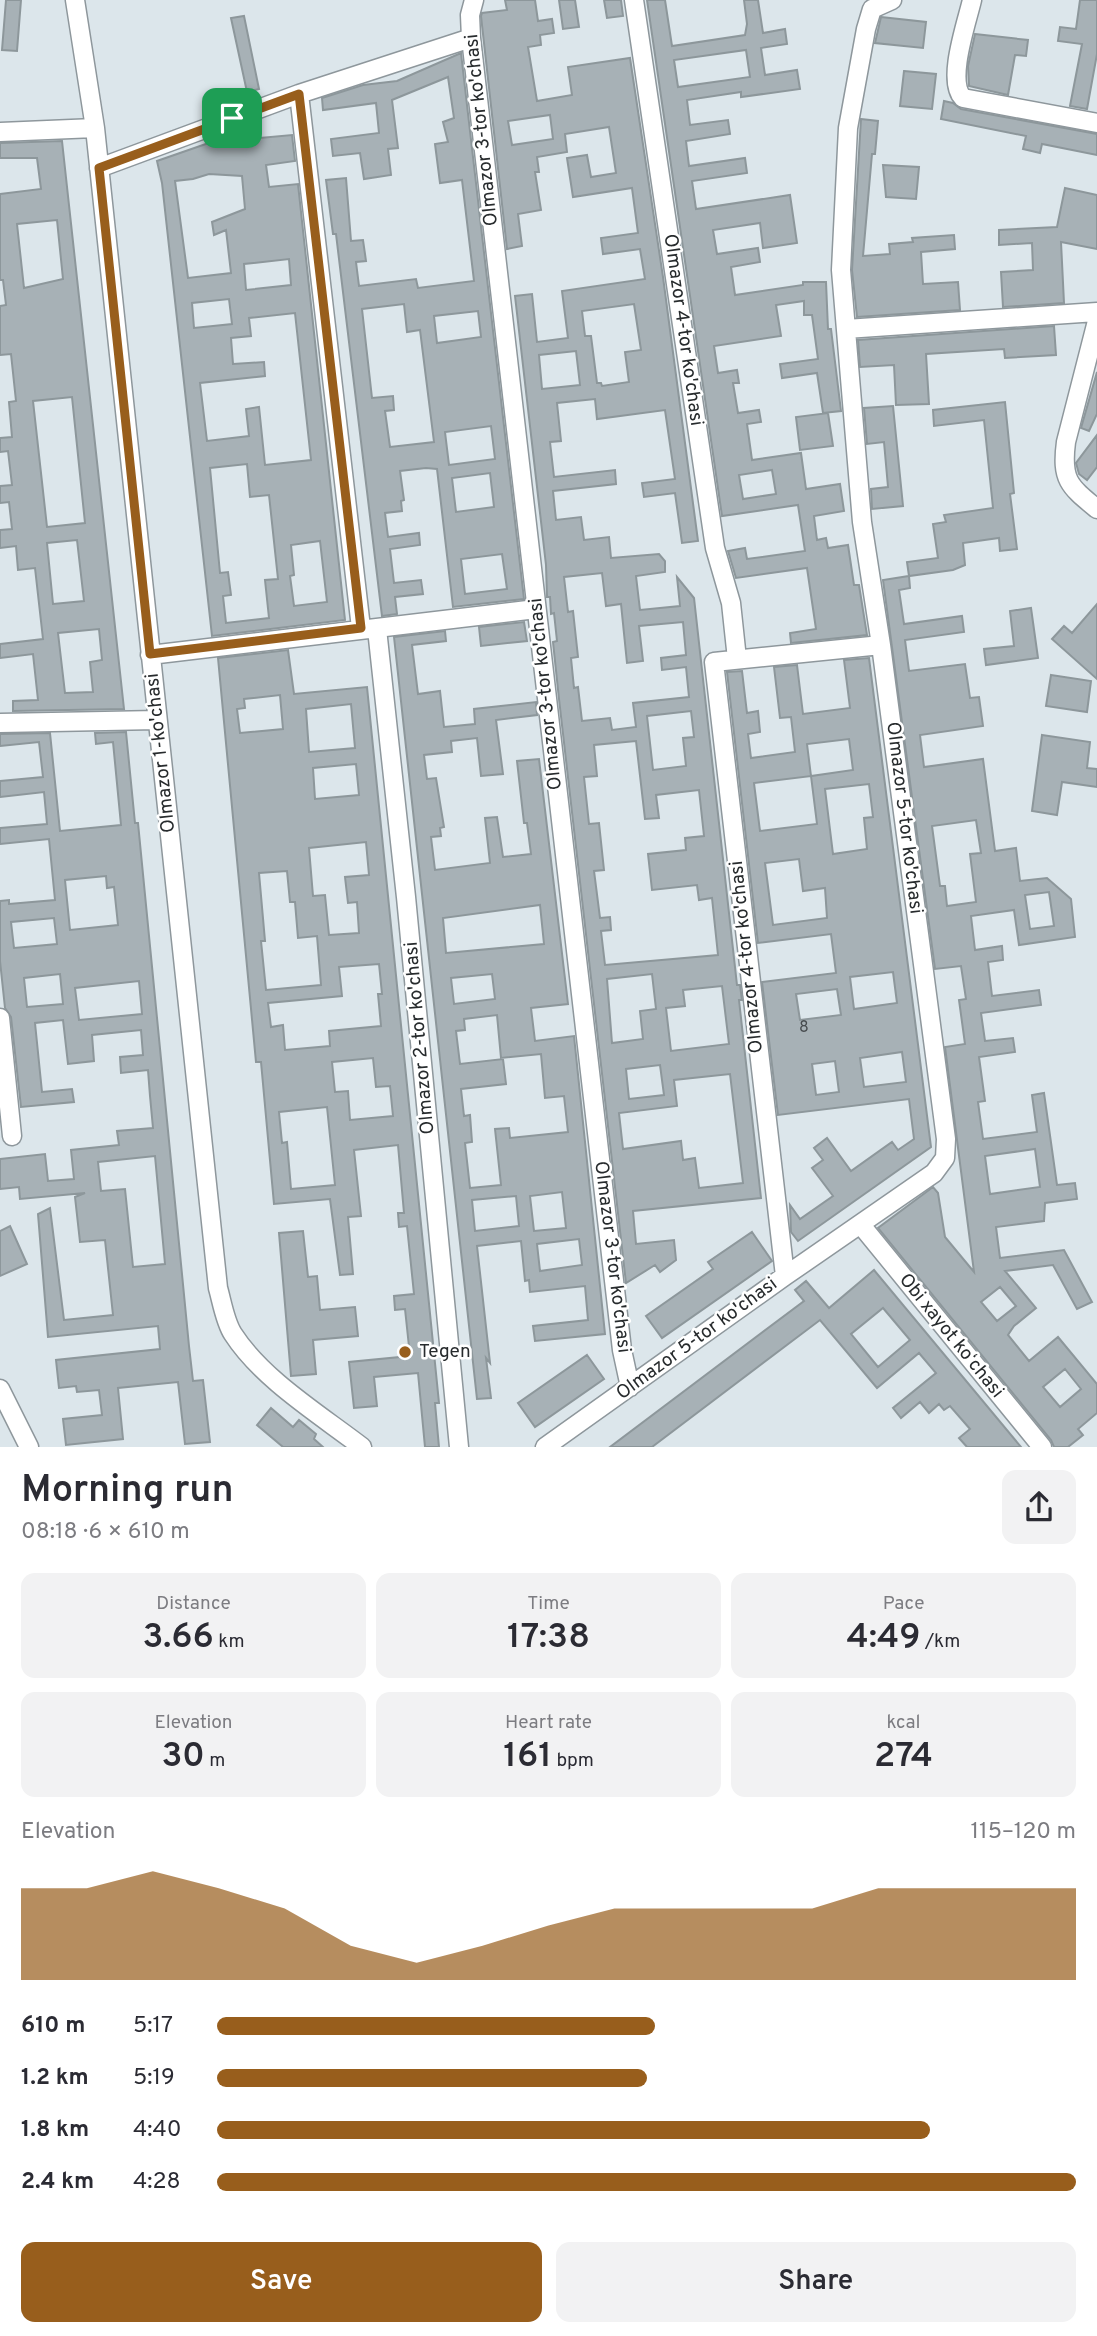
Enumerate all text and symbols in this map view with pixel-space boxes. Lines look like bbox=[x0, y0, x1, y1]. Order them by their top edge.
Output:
street label: Olmazor 3-tor ko'chasi bbox=[460, 33, 504, 227]
pin bbox=[202, 88, 262, 148]
icon: arrive bbox=[213, 99, 251, 137]
street label: Olmazor 4-tor ko'chasi bbox=[658, 232, 708, 428]
street label: Olmazor 3-tor ko'chasi bbox=[524, 597, 568, 791]
street label: Olmazor 1-ko'chasi bbox=[141, 672, 181, 834]
street label: Olmazor 5-tor ko'chasi bbox=[880, 720, 928, 916]
street label: Olmazor 4-tor ko'chasi bbox=[725, 859, 769, 1055]
street label: Olmazor 2-tor ko'chasi bbox=[400, 941, 440, 1135]
house number: 8 bbox=[799, 1018, 809, 1038]
street label: Olmazor 3-tor ko'chasi bbox=[588, 1160, 636, 1354]
street label: Obi xayot koʻchasi bbox=[893, 1269, 1009, 1403]
street label: Olmazor 5-tor ko'chasi bbox=[612, 1272, 782, 1406]
place label: Tegen bbox=[419, 1340, 471, 1364]
marker: Tegen bbox=[397, 1344, 413, 1360]
text: Morning run bbox=[21, 1467, 234, 1516]
button: share bbox=[1002, 1470, 1076, 1544]
text: 08:18 · 6 × 610 m bbox=[21, 1518, 190, 1547]
text: Distance bbox=[156, 1592, 231, 1616]
text: Time bbox=[527, 1592, 570, 1616]
text: Pace bbox=[883, 1592, 924, 1616]
text: 3.66 bbox=[142, 1616, 214, 1660]
text: 17:38 bbox=[507, 1616, 590, 1660]
text: 4:49 bbox=[847, 1616, 921, 1660]
text: km bbox=[214, 1630, 245, 1654]
text: /km bbox=[921, 1630, 960, 1654]
text: Elevation bbox=[154, 1711, 233, 1735]
text: Heart rate bbox=[505, 1711, 592, 1735]
text: kcal bbox=[887, 1711, 920, 1735]
text: 30 bbox=[162, 1735, 205, 1779]
text: 161 bbox=[503, 1735, 552, 1779]
text: 274 bbox=[874, 1735, 933, 1779]
text: m bbox=[205, 1749, 225, 1773]
text: bpm bbox=[552, 1749, 594, 1773]
text: Elevation bbox=[21, 1818, 116, 1847]
text: 115–120 m bbox=[971, 1818, 1076, 1847]
text: 610 m bbox=[21, 2012, 85, 2041]
text: 5:17 bbox=[133, 2012, 173, 2041]
text: 1.2 km bbox=[21, 2064, 89, 2093]
text: 5:19 bbox=[133, 2064, 175, 2093]
text: 1.8 km bbox=[21, 2116, 89, 2145]
text: 4:40 bbox=[133, 2116, 182, 2145]
text: 2.4 km bbox=[21, 2168, 94, 2197]
text: 4:28 bbox=[133, 2168, 181, 2197]
button: Save bbox=[21, 2242, 542, 2322]
button: Share bbox=[556, 2242, 1076, 2322]

